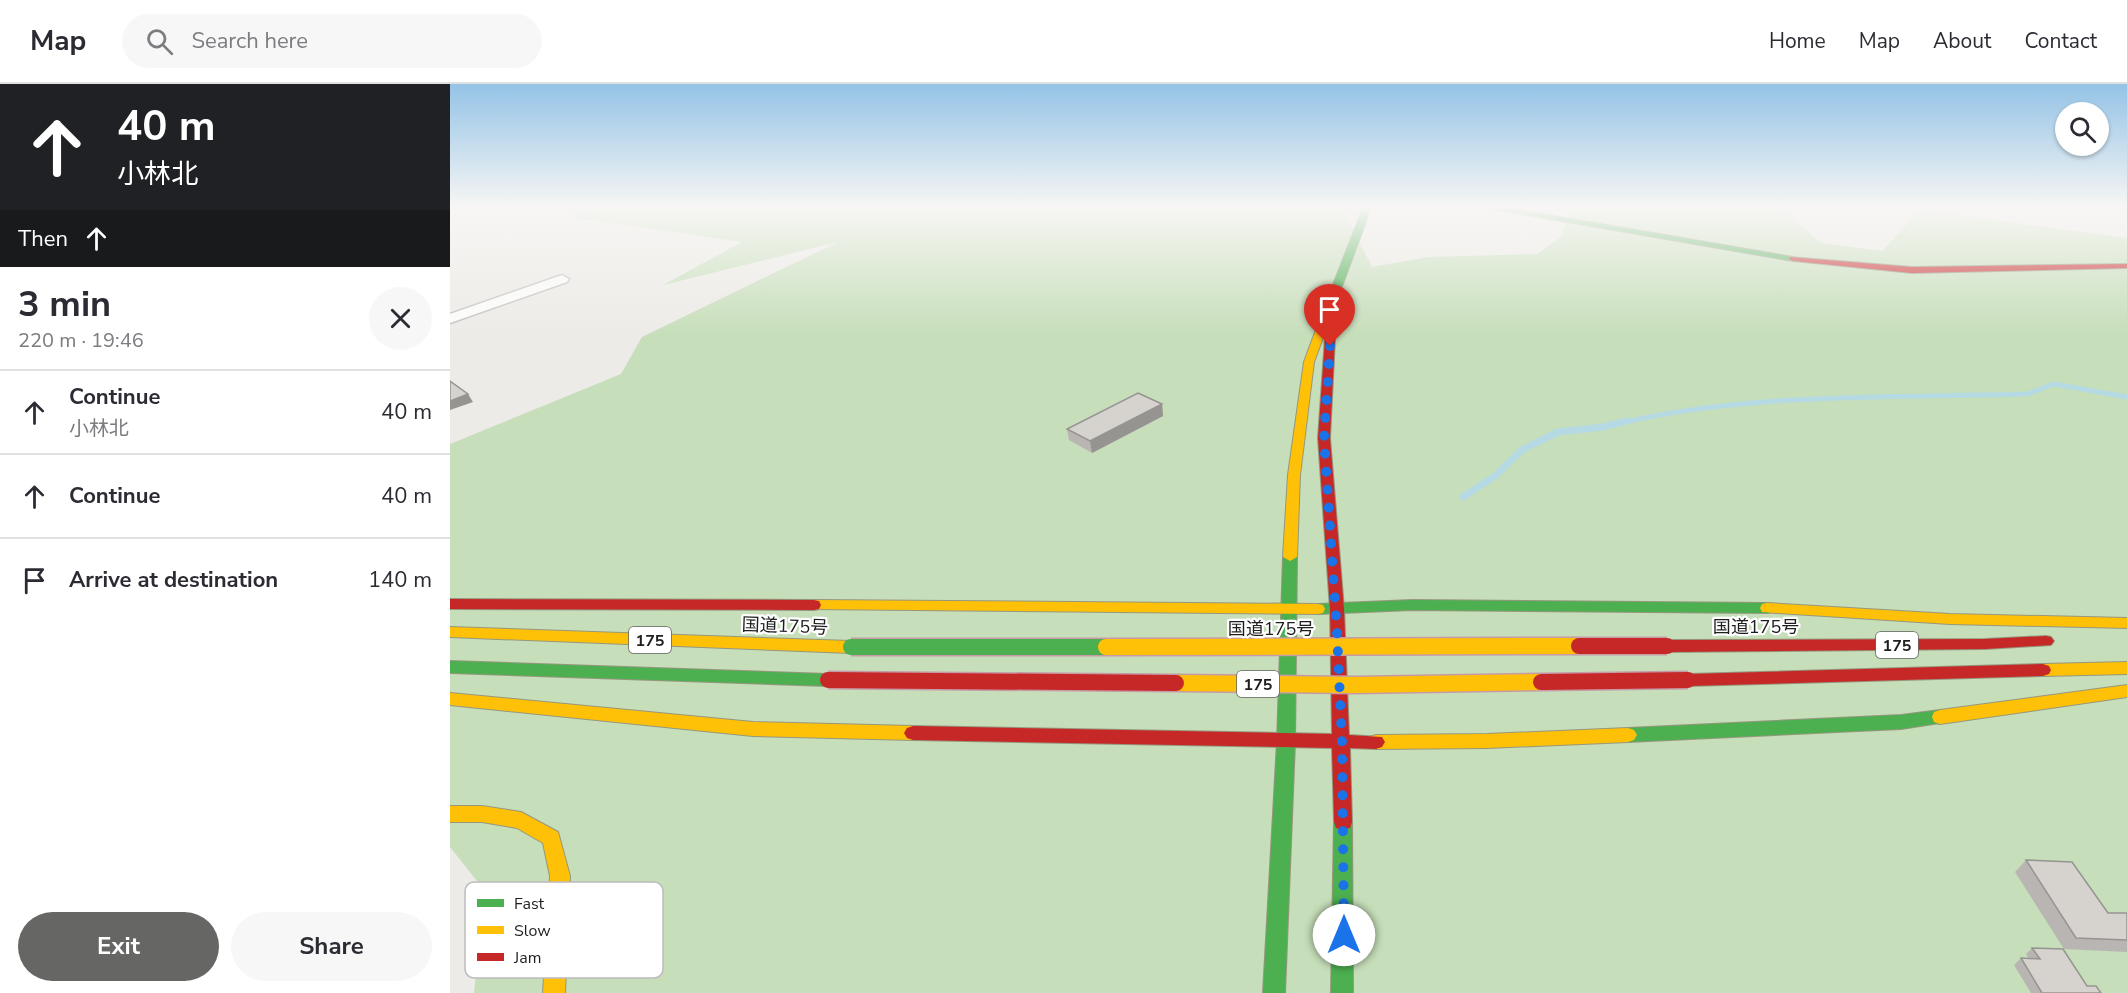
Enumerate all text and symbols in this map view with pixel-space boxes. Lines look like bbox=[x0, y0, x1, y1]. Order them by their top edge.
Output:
search box bbox=[122, 14, 542, 68]
text: Map bbox=[30, 22, 86, 60]
icon: search bbox=[143, 25, 176, 58]
text: Search here bbox=[191, 26, 308, 56]
text: Home bbox=[1769, 27, 1826, 55]
text: Map bbox=[1859, 27, 1900, 55]
text: About bbox=[1933, 27, 1991, 55]
text: Contact bbox=[2024, 27, 2097, 55]
text: 40 m bbox=[117, 98, 216, 155]
map controls bbox=[2055, 102, 2109, 156]
button: search bbox=[2055, 102, 2109, 156]
icon: ahead bbox=[18, 108, 96, 186]
text: 小林北 bbox=[117, 156, 198, 193]
icon: ahead bbox=[80, 222, 113, 255]
text: Then bbox=[18, 224, 68, 254]
text: 3 min bbox=[18, 280, 111, 329]
pin bbox=[1304, 284, 1355, 346]
button: close bbox=[369, 287, 432, 350]
icon: arrive bbox=[1313, 293, 1346, 326]
text: 220 m · 19:46 bbox=[18, 327, 144, 354]
text: Continue bbox=[69, 382, 160, 412]
icon: ahead bbox=[18, 396, 51, 429]
text: 40 m bbox=[381, 397, 432, 427]
text: 小林北 bbox=[69, 415, 129, 442]
icon: ahead bbox=[18, 480, 51, 513]
text: Continue bbox=[69, 481, 160, 511]
text: 40 m bbox=[381, 481, 432, 511]
icon: arrive bbox=[18, 564, 51, 597]
text: Arrive at destination bbox=[69, 565, 278, 595]
text: 140 m bbox=[368, 565, 432, 595]
street label: 国道175号 bbox=[741, 612, 829, 640]
street label: 国道175号 bbox=[1713, 615, 1799, 639]
street label: 国道175号 bbox=[1228, 617, 1314, 641]
road number: 175 bbox=[629, 627, 671, 653]
road number: 175 bbox=[1876, 632, 1918, 658]
road number: 175 bbox=[1237, 671, 1279, 697]
legend bbox=[465, 882, 663, 978]
text: Fast bbox=[514, 893, 545, 915]
position arrow bbox=[1312, 903, 1376, 967]
button: Exit bbox=[18, 912, 219, 981]
button: Share bbox=[231, 912, 432, 981]
text: Slow bbox=[514, 920, 551, 942]
text: Jam bbox=[513, 947, 541, 969]

